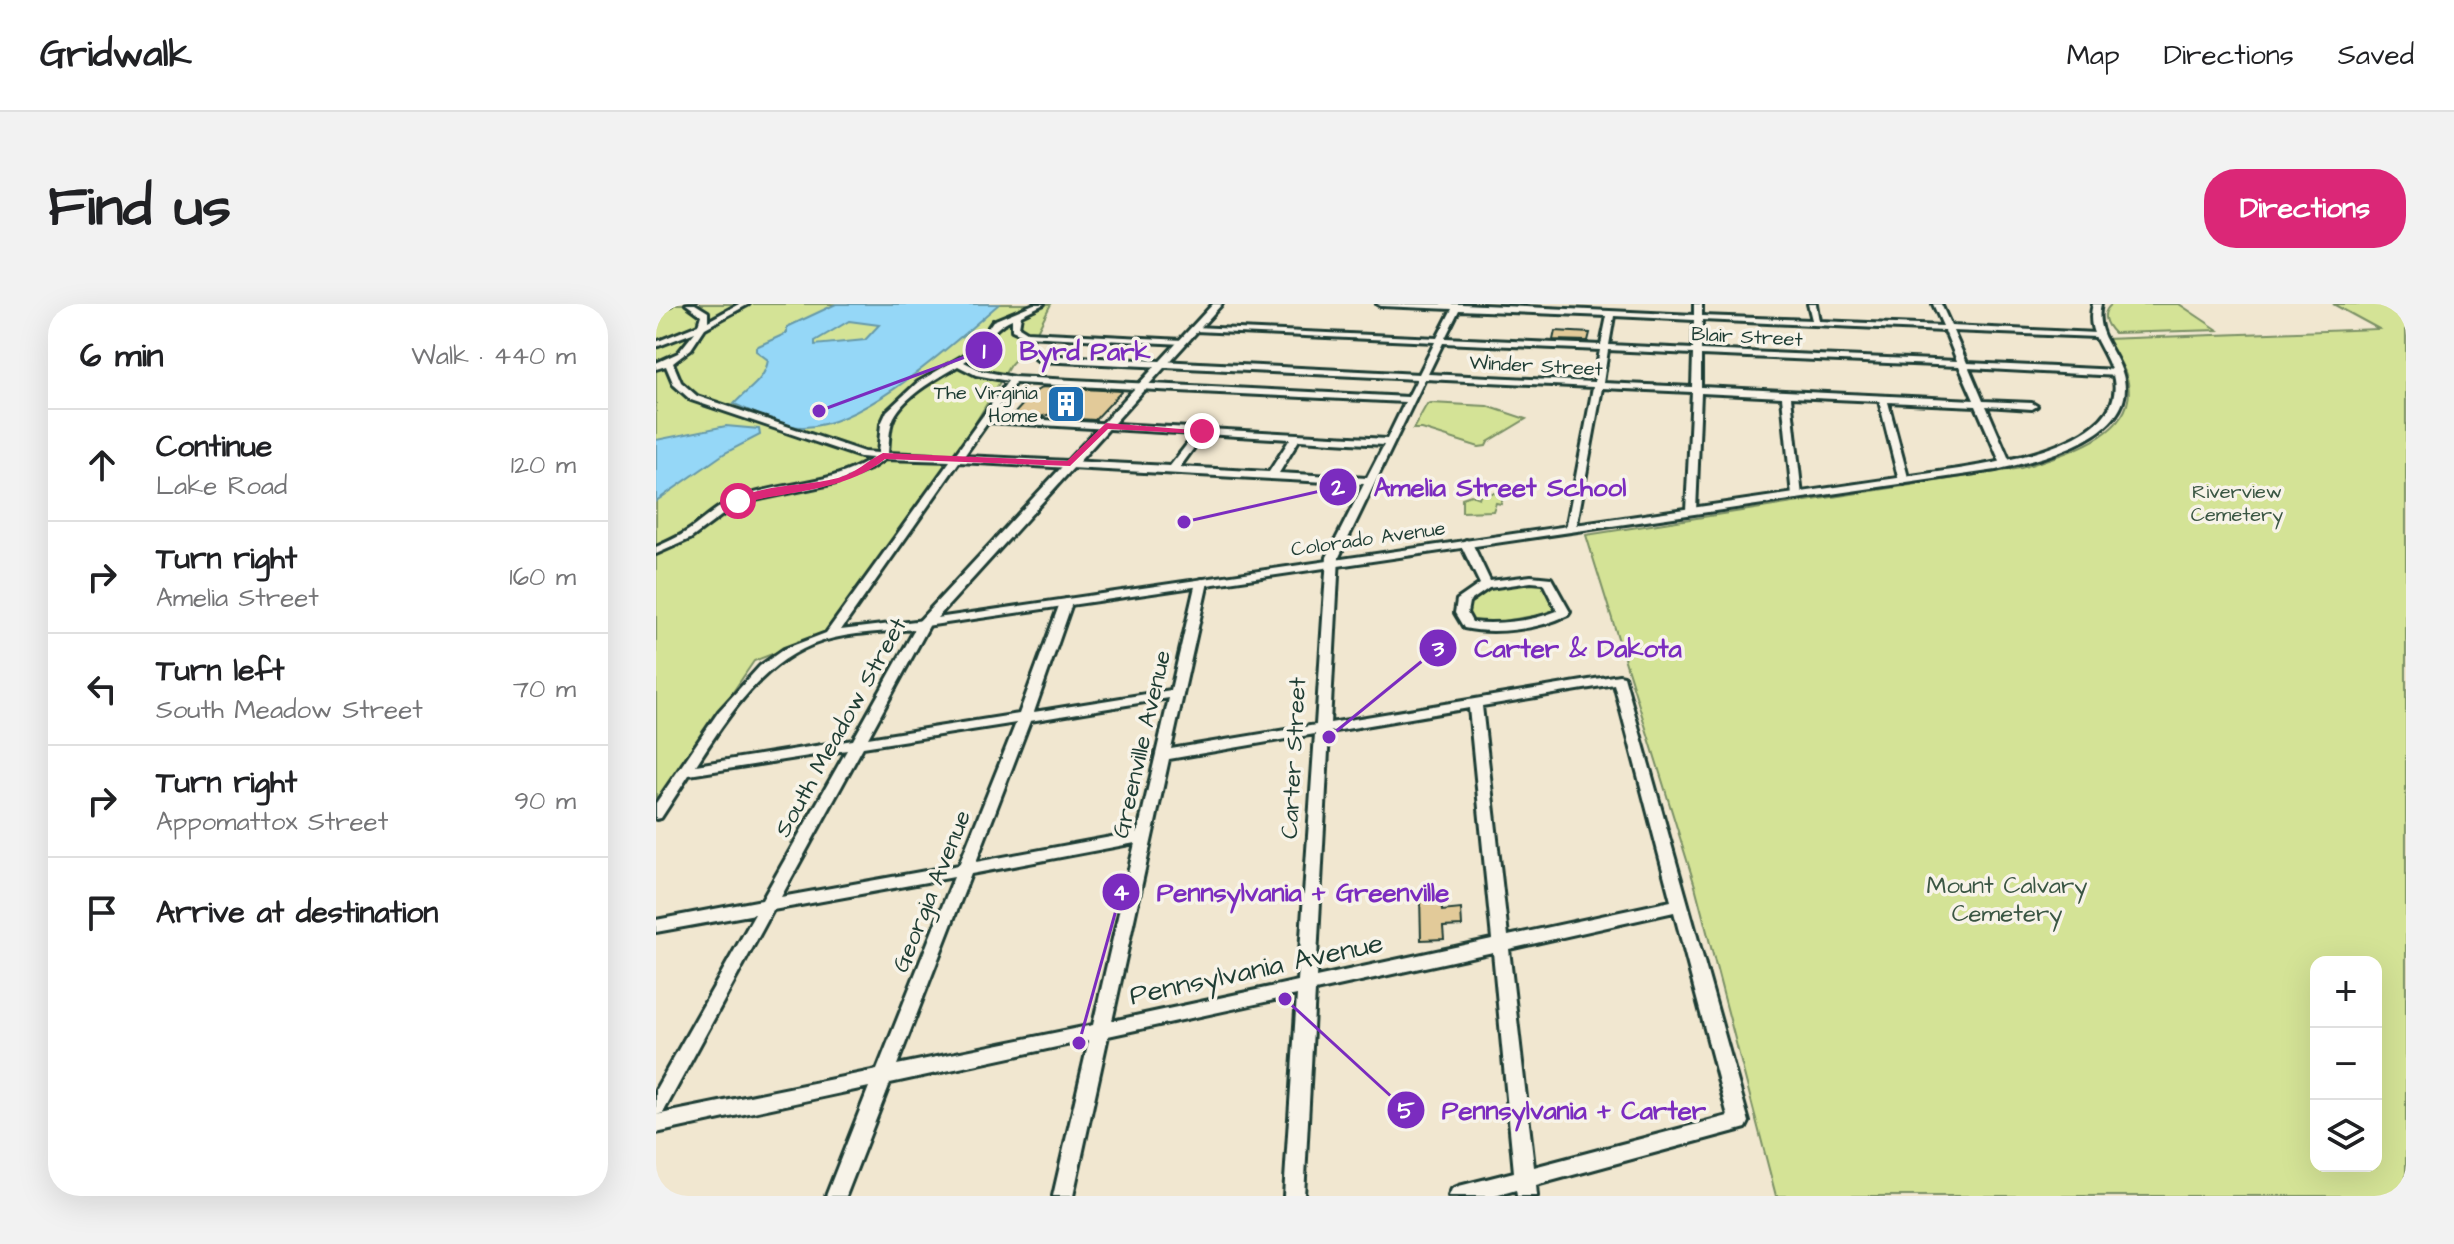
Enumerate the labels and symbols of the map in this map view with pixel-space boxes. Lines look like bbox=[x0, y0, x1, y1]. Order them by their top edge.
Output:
street label: Blair Street bbox=[1691, 320, 1803, 354]
callout: Byrd Park bbox=[964, 325, 1167, 375]
text: Byrd Park bbox=[1020, 334, 1152, 373]
text: 1 bbox=[982, 335, 986, 369]
street label: Winder Street bbox=[1468, 349, 1603, 383]
place label: The Virginia Home bbox=[934, 379, 1038, 430]
building icon: The Virginia Home bbox=[1045, 383, 1087, 425]
route end bbox=[1184, 413, 1220, 449]
callout: Amelia Street School bbox=[1318, 462, 1642, 512]
text: Amelia Street School bbox=[1374, 470, 1626, 506]
text: 2 bbox=[1330, 471, 1345, 505]
park label: Riverview Cemetery bbox=[2191, 478, 2283, 530]
route start bbox=[720, 483, 756, 519]
street label: Colorado Avenue bbox=[1289, 514, 1447, 564]
street label: South Meadow Street bbox=[766, 611, 916, 843]
callout: Carter & Dakota bbox=[1418, 623, 1698, 673]
text: Carter & Dakota bbox=[1474, 631, 1683, 667]
text: 3 bbox=[1431, 632, 1445, 666]
street label: Greenville Avenue bbox=[1104, 647, 1180, 842]
street label: Carter Street bbox=[1273, 676, 1315, 840]
street label: Georgia Avenue bbox=[884, 805, 981, 978]
callout: Pennsylvania + Greenville bbox=[1101, 867, 1465, 917]
park label: Mount Calvary Cemetery bbox=[1927, 869, 2087, 932]
text: Pennsylvania + Greenville bbox=[1157, 875, 1449, 914]
text: 4 bbox=[1113, 876, 1130, 910]
street label: Pennsylvania Avenue bbox=[1126, 924, 1387, 1017]
callout: Pennsylvania + Carter bbox=[1386, 1085, 1722, 1135]
text: Pennsylvania + Carter bbox=[1442, 1093, 1707, 1132]
text: 5 bbox=[1398, 1094, 1416, 1128]

